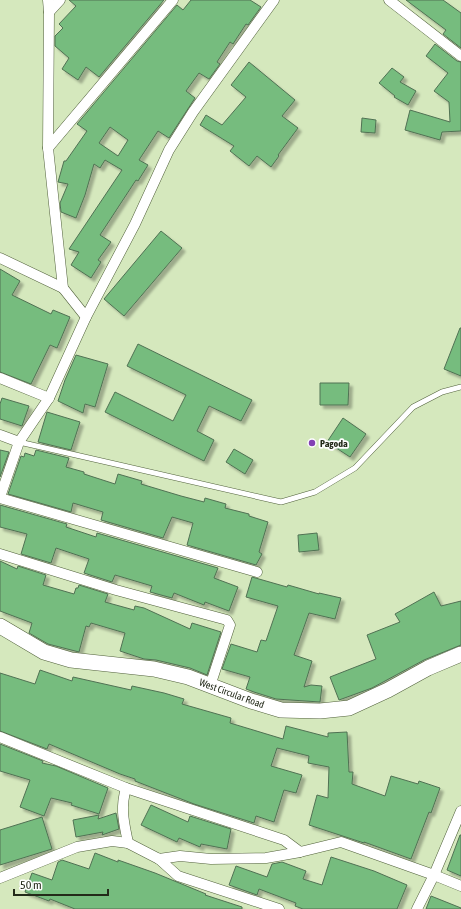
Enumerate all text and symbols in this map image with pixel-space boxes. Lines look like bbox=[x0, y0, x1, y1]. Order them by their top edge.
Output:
marker: Pagoda bbox=[307, 438, 317, 448]
place label: Pagoda bbox=[320, 438, 348, 449]
street label: West Circular Road bbox=[198, 677, 266, 710]
scale bar bbox=[14, 871, 108, 897]
text: 50 m bbox=[20, 878, 42, 892]

